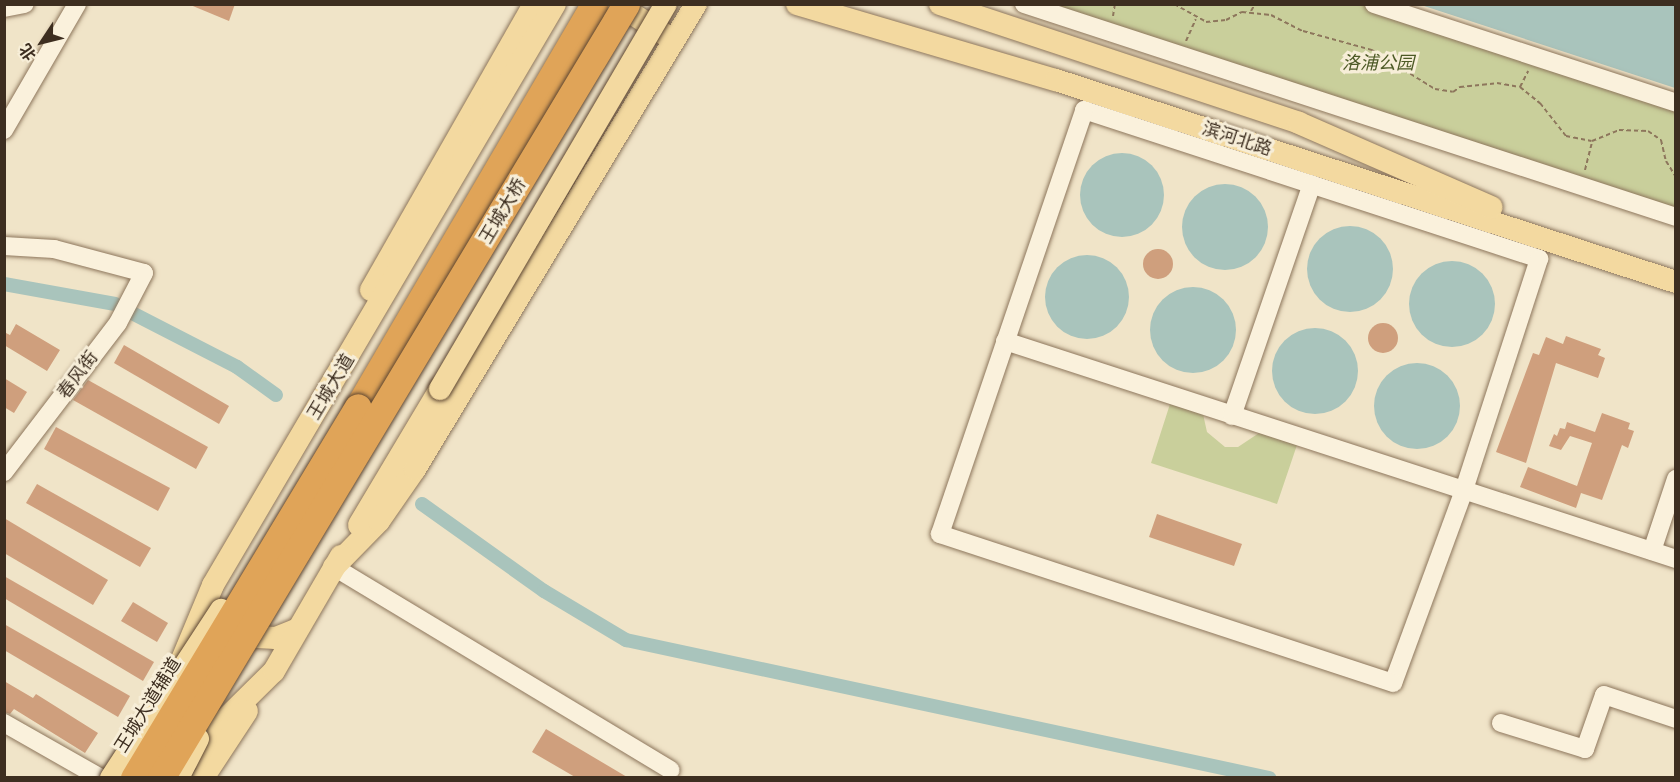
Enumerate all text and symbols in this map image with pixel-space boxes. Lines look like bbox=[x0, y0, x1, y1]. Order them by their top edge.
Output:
north arrow bbox=[12, 12, 72, 72]
text: 北 bbox=[14, 39, 41, 65]
park label: 洛浦公园 bbox=[1342, 52, 1414, 74]
street label: 滨河北路 bbox=[1199, 118, 1275, 160]
street label: 王城大桥 bbox=[475, 175, 531, 247]
street label: 春风街 bbox=[53, 347, 103, 403]
street label: 王城大道 bbox=[303, 351, 359, 423]
street label: 王城大道辅道 bbox=[110, 653, 186, 757]

